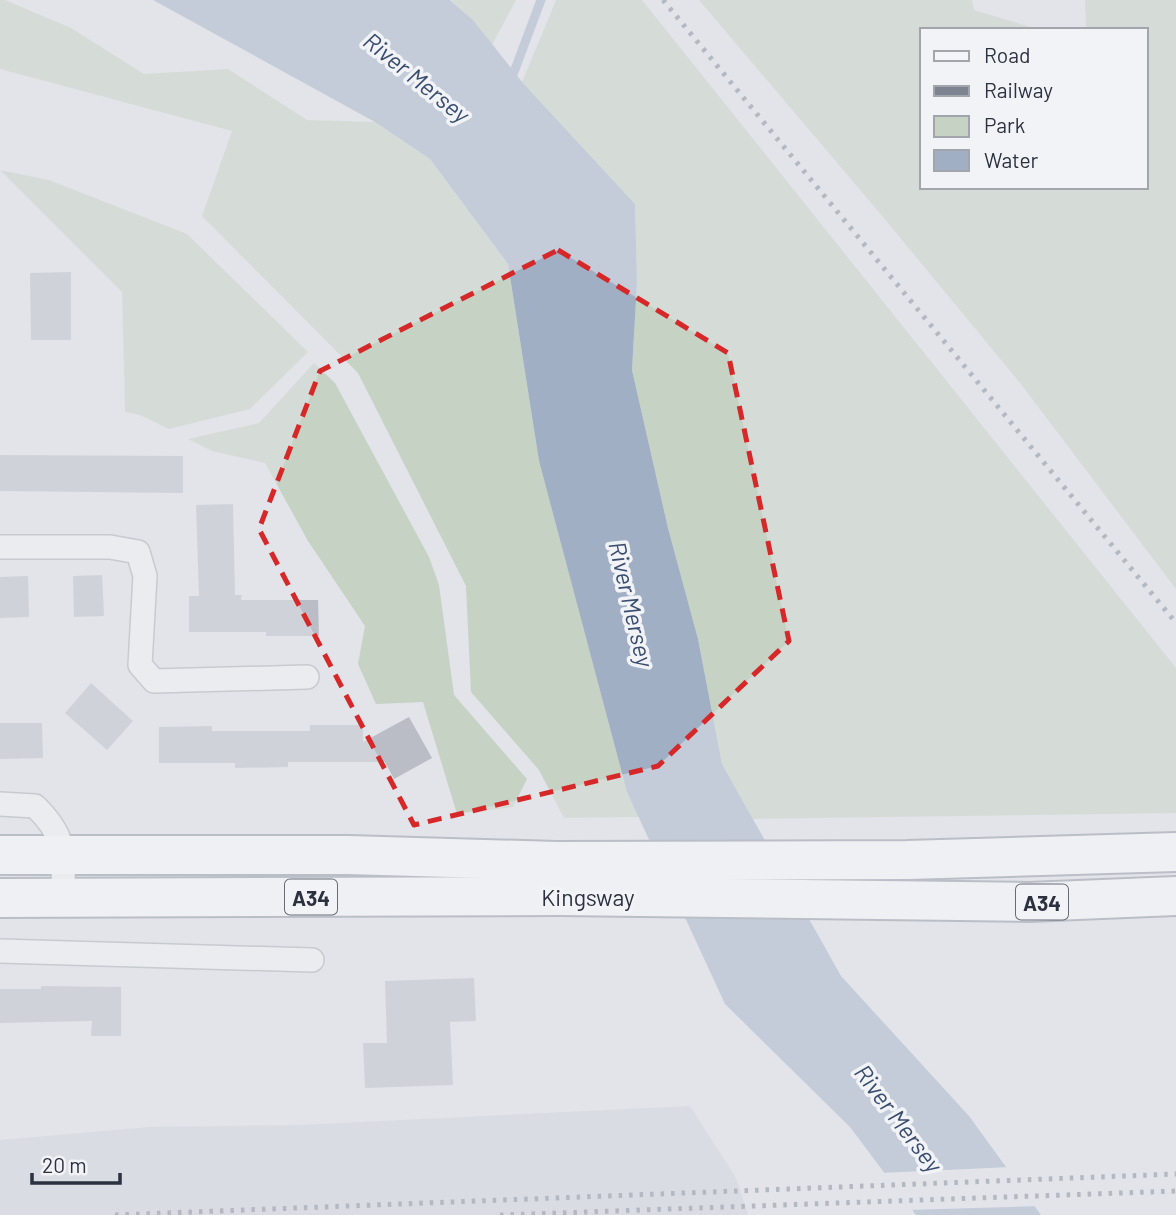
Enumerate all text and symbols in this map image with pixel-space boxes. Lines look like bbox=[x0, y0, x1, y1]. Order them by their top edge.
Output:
water label: River Mersey bbox=[358, 25, 477, 129]
legend bbox=[920, 28, 1148, 189]
text: Road bbox=[984, 42, 1030, 67]
text: Railway bbox=[984, 77, 1053, 102]
text: Park bbox=[984, 112, 1025, 137]
text: Water bbox=[984, 147, 1039, 172]
water label: River Mersey bbox=[603, 538, 661, 671]
road number: A34 bbox=[285, 880, 337, 914]
street label: Kingsway bbox=[541, 883, 635, 911]
road number: A34 bbox=[1016, 884, 1068, 920]
water label: River Mersey bbox=[849, 1058, 950, 1179]
scale bar bbox=[32, 1142, 119, 1186]
text: 20 m bbox=[42, 1152, 87, 1177]

